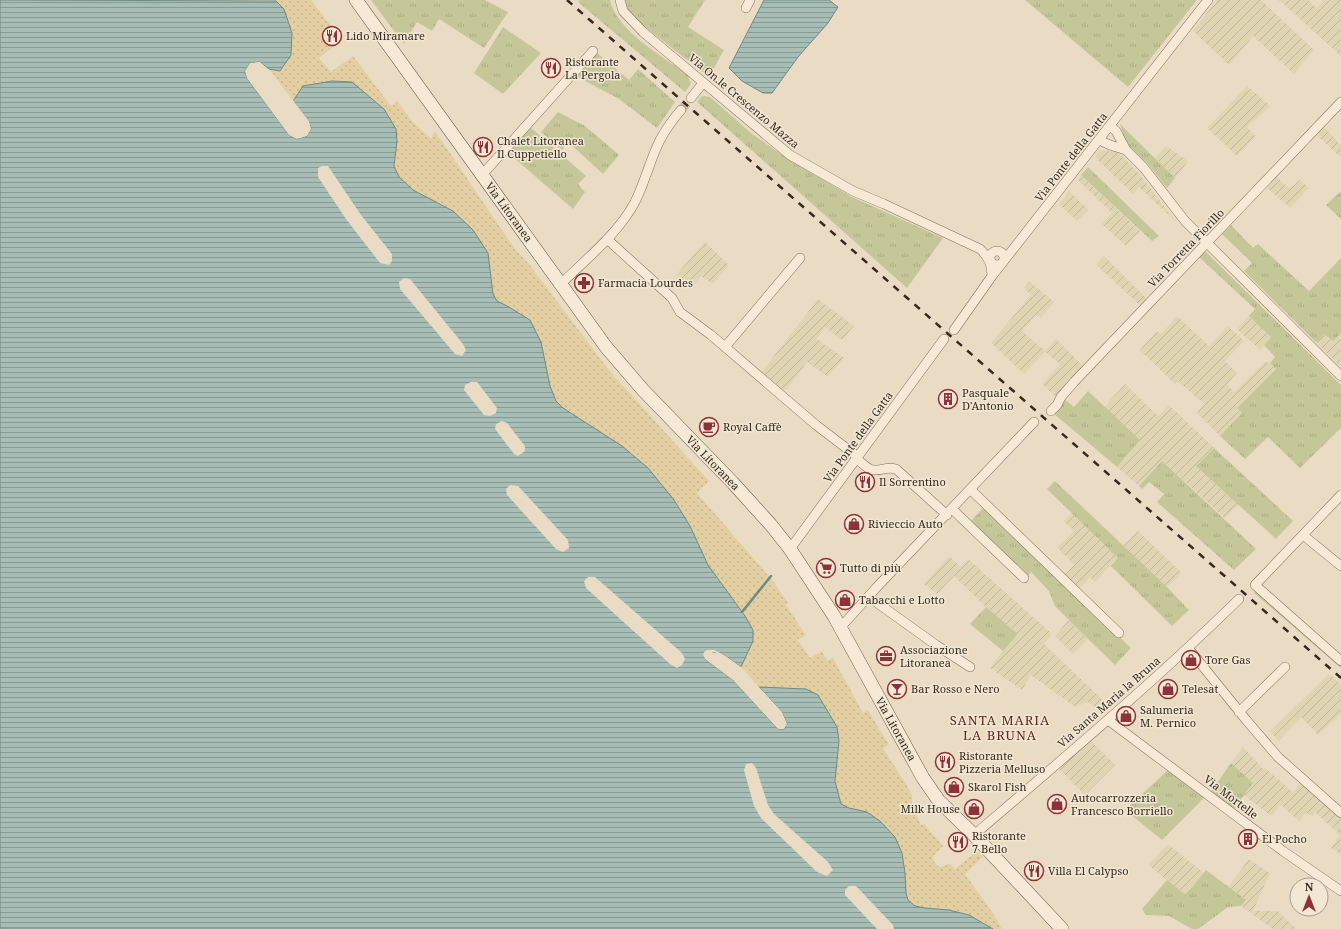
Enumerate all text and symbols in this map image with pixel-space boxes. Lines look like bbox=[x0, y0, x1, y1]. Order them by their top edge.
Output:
restaurant icon: Lido Miramare bbox=[321, 25, 343, 47]
place label: Lido Miramare bbox=[346, 28, 425, 43]
street label: Via On.le Crescenzo Mazza bbox=[686, 50, 803, 151]
place label: Ristorante La Pergola bbox=[565, 54, 620, 82]
restaurant icon: Ristorante La Pergola bbox=[540, 57, 562, 79]
street label: Via Ponte della Gatta bbox=[1031, 109, 1110, 204]
place label: Chalet Litoranea Il Cuppetiello bbox=[497, 133, 584, 161]
restaurant icon: Chalet Litoranea Il Cuppetiello bbox=[472, 136, 494, 158]
street label: Via Litoranea bbox=[482, 179, 536, 245]
street label: Via Torretta Fiorillo bbox=[1144, 205, 1227, 290]
pharmacy icon: Farmacia Lourdes bbox=[573, 272, 595, 294]
place label: Farmacia Lourdes bbox=[598, 275, 693, 290]
place label: Pasquale D'Antonio bbox=[962, 385, 1014, 413]
street label: Via Ponte della Gatta bbox=[819, 388, 896, 485]
building icon: Pasquale D'Antonio bbox=[937, 388, 959, 410]
cafe icon: Royal Caffè bbox=[698, 416, 720, 438]
place label: Royal Caffè bbox=[723, 419, 782, 434]
street label: Via Litoranea bbox=[683, 432, 743, 493]
restaurant icon: Il Sorrentino bbox=[854, 471, 876, 493]
place label: Il Sorrentino bbox=[879, 474, 946, 489]
shop icon: Rivieccio Auto bbox=[843, 513, 865, 535]
place label: Rivieccio Auto bbox=[868, 516, 943, 531]
supermarket icon: Tutto di più bbox=[815, 557, 837, 579]
place label: Tutto di più bbox=[840, 560, 901, 575]
shop icon: Tabacchi e Lotto bbox=[834, 589, 856, 611]
place label: Tabacchi e Lotto bbox=[859, 592, 945, 607]
place label: Associazione Litoranea bbox=[900, 642, 968, 670]
office icon: Associazione Litoranea bbox=[875, 645, 897, 667]
shop icon: Tore Gas bbox=[1180, 649, 1202, 671]
place label: Tore Gas bbox=[1205, 652, 1251, 667]
street label: Via Santa Maria la Bruna bbox=[1054, 653, 1163, 750]
bar icon: Bar Rosso e Nero bbox=[886, 678, 908, 700]
shop icon: Telesat bbox=[1157, 678, 1179, 700]
place label: Bar Rosso e Nero bbox=[911, 681, 1000, 696]
place label: Telesat bbox=[1182, 681, 1219, 696]
street label: Via Litoranea bbox=[873, 694, 920, 763]
place label: Salumeria M. Pernico bbox=[1140, 702, 1196, 730]
shop icon: Salumeria M. Pernico bbox=[1115, 705, 1137, 727]
district label: SANTA MARIA LA BRUNA bbox=[950, 711, 1050, 744]
place label: Ristorante Pizzeria Melluso bbox=[959, 748, 1045, 776]
restaurant icon: Ristorante Pizzeria Melluso bbox=[934, 751, 956, 773]
street label: Via Mortelle bbox=[1201, 771, 1262, 822]
shop icon: Skarol Fish bbox=[943, 776, 965, 798]
place label: Skarol Fish bbox=[968, 779, 1026, 794]
place label: Autocarrozzeria Francesco Borriello bbox=[1071, 790, 1173, 818]
shop icon: Autocarrozzeria Francesco Borriello bbox=[1046, 793, 1068, 815]
shop icon: Milk House bbox=[963, 798, 985, 820]
place label: Milk House bbox=[901, 801, 960, 816]
place label: Ristorante 7 Bello bbox=[972, 828, 1026, 856]
building icon: El Pocho bbox=[1237, 828, 1259, 850]
restaurant icon: Ristorante 7 Bello bbox=[947, 831, 969, 853]
place label: El Pocho bbox=[1262, 831, 1307, 846]
restaurant icon: Villa El Calypso bbox=[1023, 860, 1045, 882]
place label: Villa El Calypso bbox=[1048, 863, 1129, 878]
north arrow bbox=[1289, 877, 1329, 917]
text: N bbox=[1305, 879, 1314, 894]

